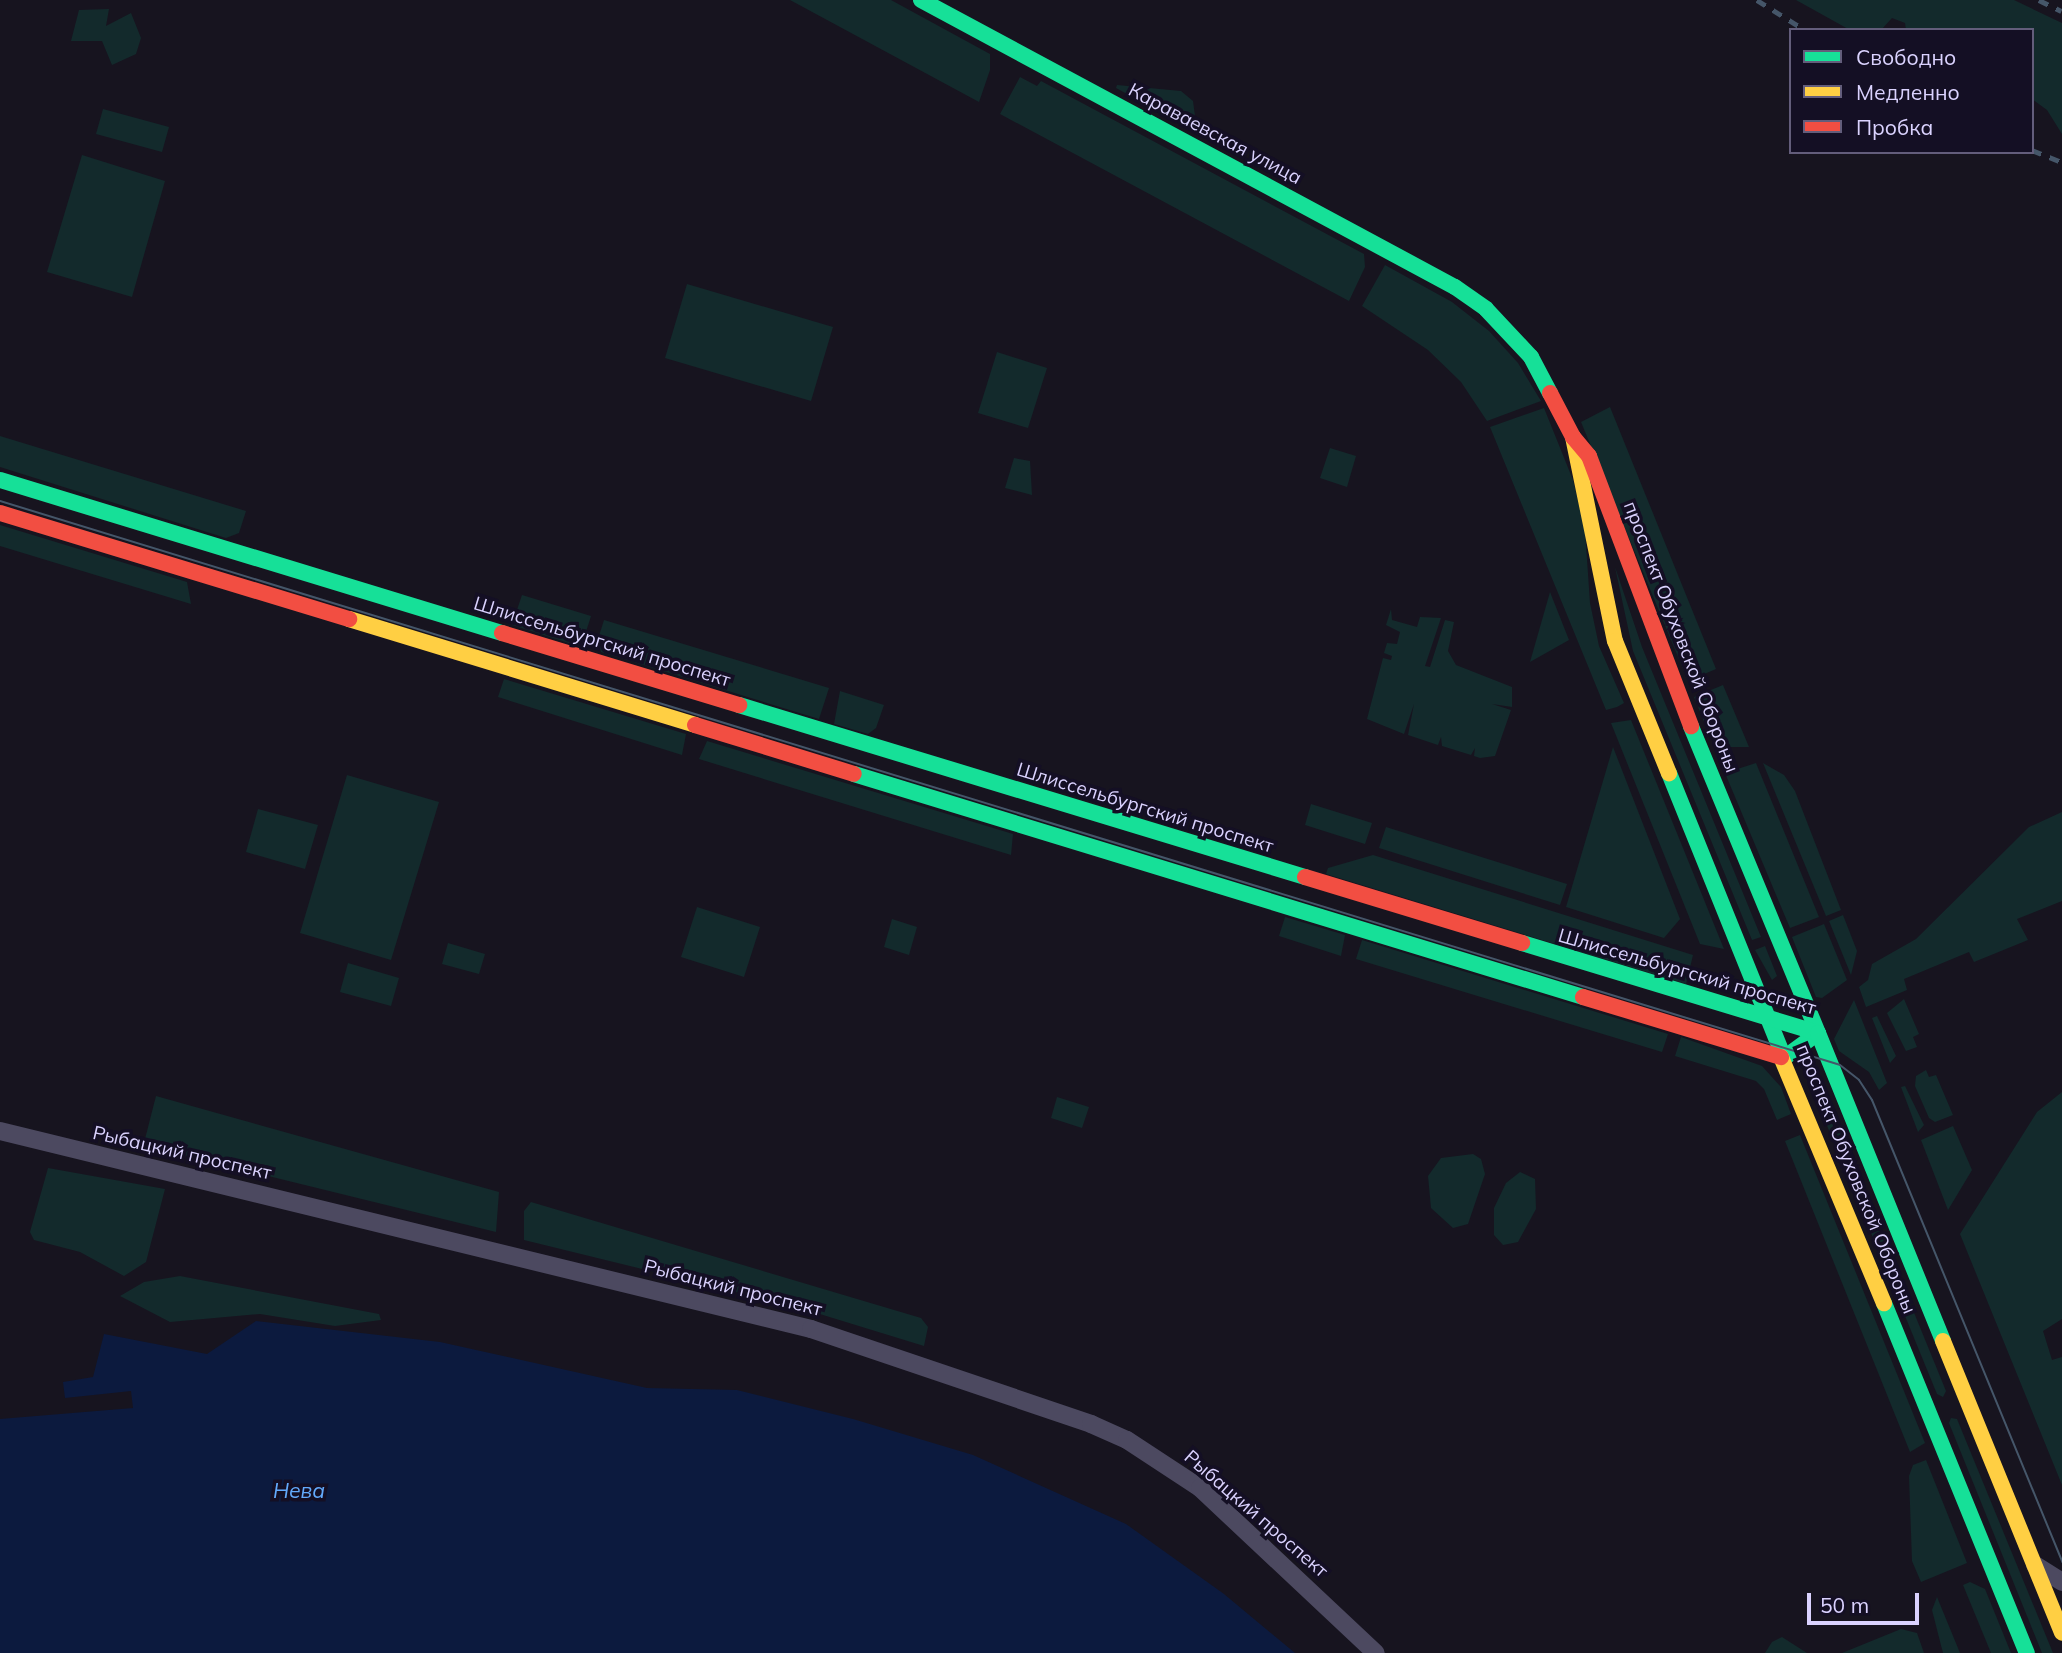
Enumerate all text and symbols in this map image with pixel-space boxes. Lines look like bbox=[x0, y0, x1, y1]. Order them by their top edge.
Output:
legend bbox=[1789, 28, 2034, 154]
text: Свободно bbox=[1856, 44, 1956, 70]
street label: Караваевская улица bbox=[1125, 79, 1305, 189]
text: Медленно bbox=[1856, 79, 1960, 105]
text: Пробка bbox=[1856, 114, 1933, 140]
street label: проспект Обуховской Обороны bbox=[1619, 498, 1743, 776]
street label: Шлиссельбургский проспект bbox=[471, 592, 733, 692]
street label: Шлиссельбургский проспект bbox=[1014, 758, 1276, 858]
street label: Шлиссельбургский проспект bbox=[1555, 924, 1819, 1020]
street label: проспект Обуховской Обороны bbox=[1791, 1041, 1921, 1317]
street label: Рыбацкий проспект bbox=[90, 1121, 274, 1185]
street label: Рыбацкий проспект bbox=[642, 1255, 824, 1321]
street label: Рыбацкий проспект bbox=[1180, 1446, 1332, 1582]
water label: Нева bbox=[273, 1477, 325, 1503]
scale bar bbox=[1810, 1580, 1922, 1624]
text: 50 m bbox=[1820, 1592, 1869, 1618]

